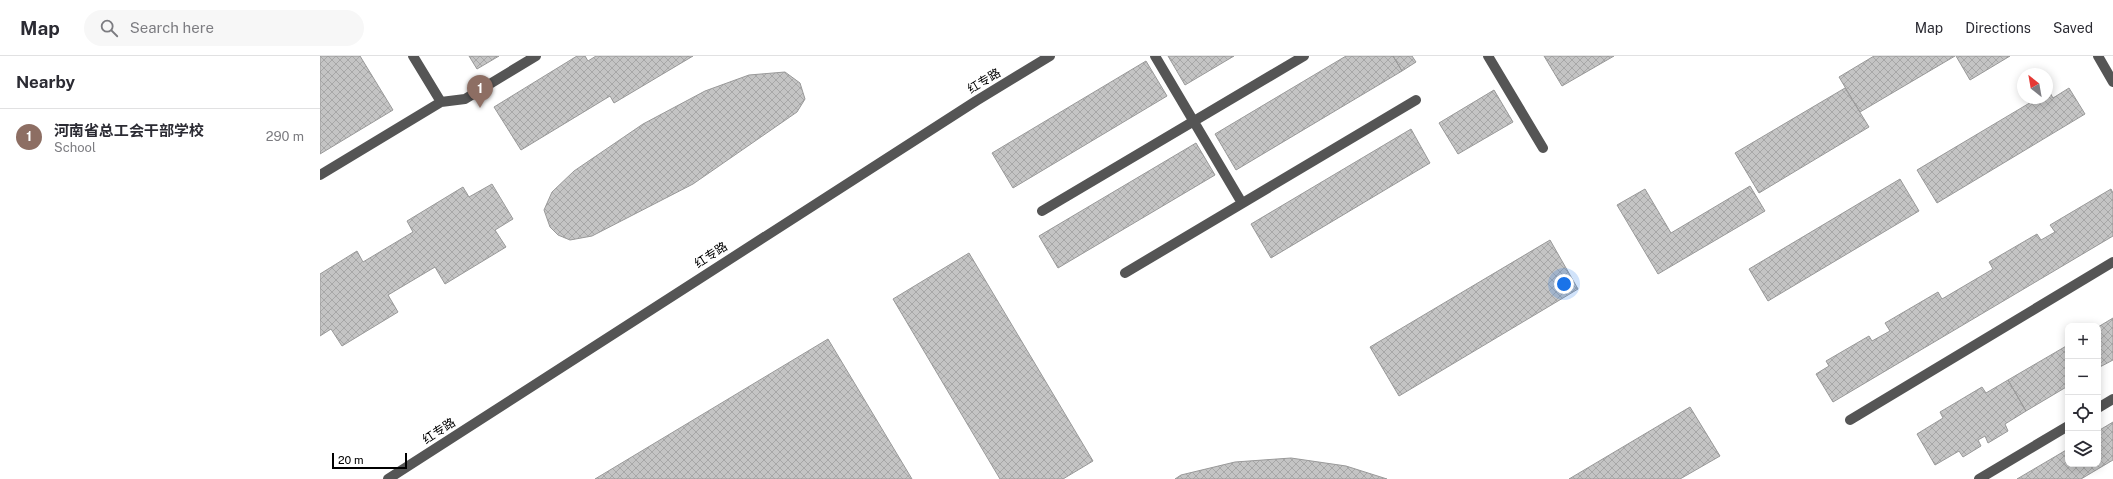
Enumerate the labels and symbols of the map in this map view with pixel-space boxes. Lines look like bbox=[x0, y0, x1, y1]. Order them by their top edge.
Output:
street label: 红专路 bbox=[965, 66, 1003, 96]
north arrow bbox=[2017, 68, 2053, 104]
pin: 1 bbox=[467, 75, 493, 108]
street label: 红专路 bbox=[692, 239, 730, 271]
your location bbox=[1554, 274, 1574, 294]
street label: 红专路 bbox=[420, 415, 458, 447]
scale bar bbox=[332, 451, 407, 470]

